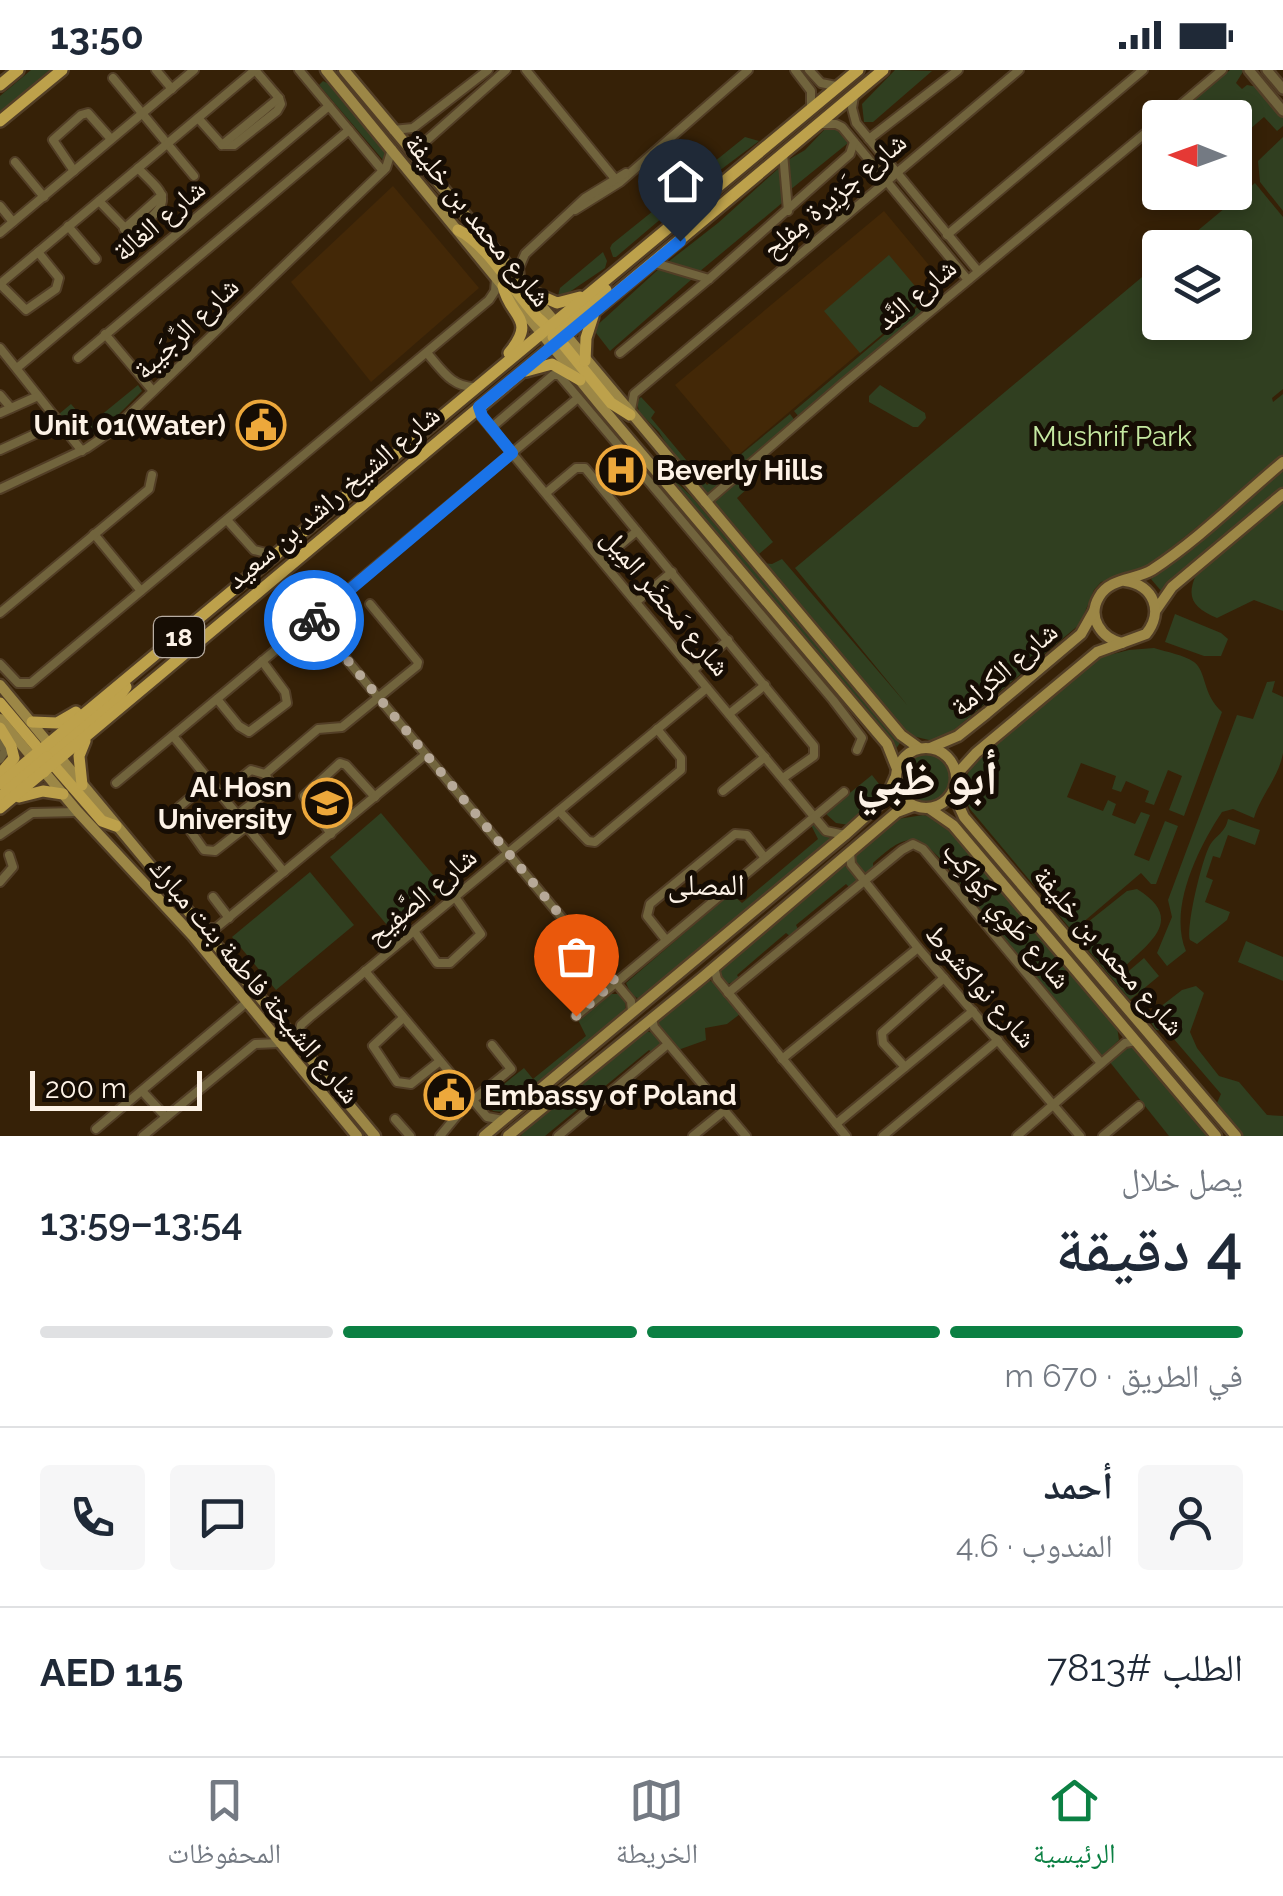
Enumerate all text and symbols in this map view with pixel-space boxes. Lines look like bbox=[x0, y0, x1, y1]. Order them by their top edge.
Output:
text: 13:50 bbox=[50, 13, 144, 58]
north arrow bbox=[1142, 100, 1252, 210]
map controls bbox=[1142, 100, 1252, 340]
street label: شارع جَزِيرة مِفلِح bbox=[755, 125, 915, 268]
street label: شارع محمد بن خليفة bbox=[397, 127, 558, 314]
pin bbox=[638, 139, 723, 242]
icon: home bbox=[653, 154, 708, 209]
street label: شارع الغالة bbox=[106, 172, 212, 269]
button: layers bbox=[1142, 230, 1252, 340]
street label: شارع النَّد bbox=[869, 251, 963, 338]
street label: شارع الرِّجَيبة bbox=[127, 270, 246, 387]
street label: شارع الشيخ راشد بن سعيد bbox=[220, 398, 447, 597]
public building icon: Unit 01(Water) bbox=[235, 399, 287, 451]
place label: Unit 01(Water) bbox=[33, 409, 226, 442]
park label: Mushrif Park bbox=[1032, 420, 1192, 453]
hospital icon: Beverly Hills bbox=[595, 444, 647, 496]
place label: Beverly Hills bbox=[656, 454, 823, 487]
street label: شارع مَحضَر المِيل bbox=[594, 521, 737, 683]
courier bbox=[264, 570, 364, 670]
icon: bike bbox=[287, 593, 342, 648]
street label: شارع الكرامة bbox=[944, 615, 1065, 724]
road number: 18 bbox=[154, 617, 204, 657]
district label: أبو ظبي bbox=[856, 749, 998, 816]
place label: Al Hosn University bbox=[158, 771, 293, 836]
school or university icon: Al Hosn University bbox=[301, 777, 353, 829]
street label: شارع طَوِي كِواكِب bbox=[931, 835, 1078, 999]
street label: شارع الصَّفِيح bbox=[359, 840, 484, 953]
street label: شارع الشيخة فاطمة بنت مبارك bbox=[142, 852, 367, 1111]
street label: شارع محمد بن خليفة bbox=[1026, 860, 1191, 1043]
district label: المصلى bbox=[667, 867, 745, 903]
pin bbox=[534, 914, 619, 1017]
street label: شارع نواكشوط bbox=[918, 918, 1044, 1055]
icon: bag bbox=[549, 929, 604, 984]
scale bar bbox=[30, 1066, 202, 1110]
public building icon: Embassy of Poland bbox=[423, 1069, 475, 1121]
text: 200 m bbox=[45, 1072, 127, 1105]
place label: Embassy of Poland bbox=[484, 1079, 737, 1112]
text: يصل خلال bbox=[1121, 1161, 1243, 1198]
text: 13:54–13:59 bbox=[40, 1199, 243, 1244]
text: 4 دقيقة bbox=[1055, 1210, 1243, 1286]
text: في الطريق · 670 m bbox=[1005, 1357, 1243, 1394]
text: أحمد bbox=[1043, 1463, 1113, 1508]
button: phone bbox=[40, 1465, 145, 1570]
button: chat bbox=[170, 1465, 275, 1570]
button: person bbox=[1138, 1465, 1243, 1570]
text: المندوب · 4.6 bbox=[956, 1527, 1113, 1564]
text: الطلب #7813 bbox=[1047, 1645, 1243, 1690]
text: AED 115 bbox=[40, 1650, 183, 1695]
tab: المحفوظات bbox=[167, 1773, 281, 1881]
tab: الخريطة bbox=[616, 1773, 698, 1881]
tab: الرئيسية bbox=[1033, 1773, 1116, 1881]

